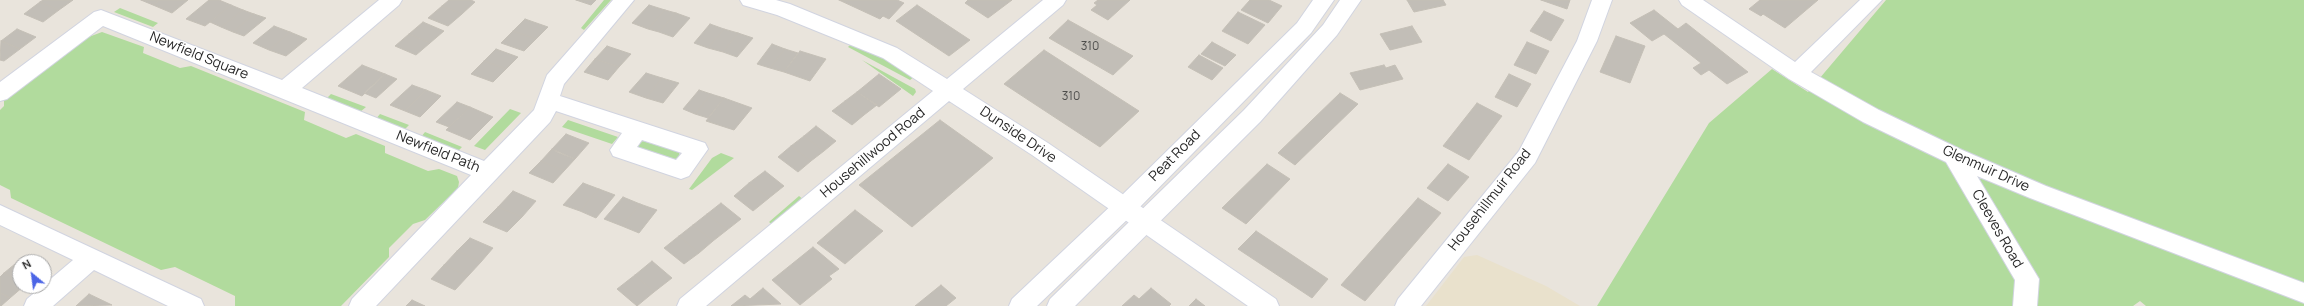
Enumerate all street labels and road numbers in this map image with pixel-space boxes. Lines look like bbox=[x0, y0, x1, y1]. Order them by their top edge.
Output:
street label: Newfield Square bbox=[147, 28, 251, 84]
street label: Dunside Drive bbox=[977, 103, 1059, 167]
street label: Househillwood Road bbox=[817, 104, 929, 202]
street label: Peat Road bbox=[1146, 127, 1204, 185]
street label: Newfield Path bbox=[394, 128, 482, 176]
street label: Glenmuir Drive bbox=[1940, 142, 2032, 196]
street label: Househillmuir Road bbox=[1445, 146, 1535, 254]
street label: Cleeves Road bbox=[1968, 187, 2026, 271]

